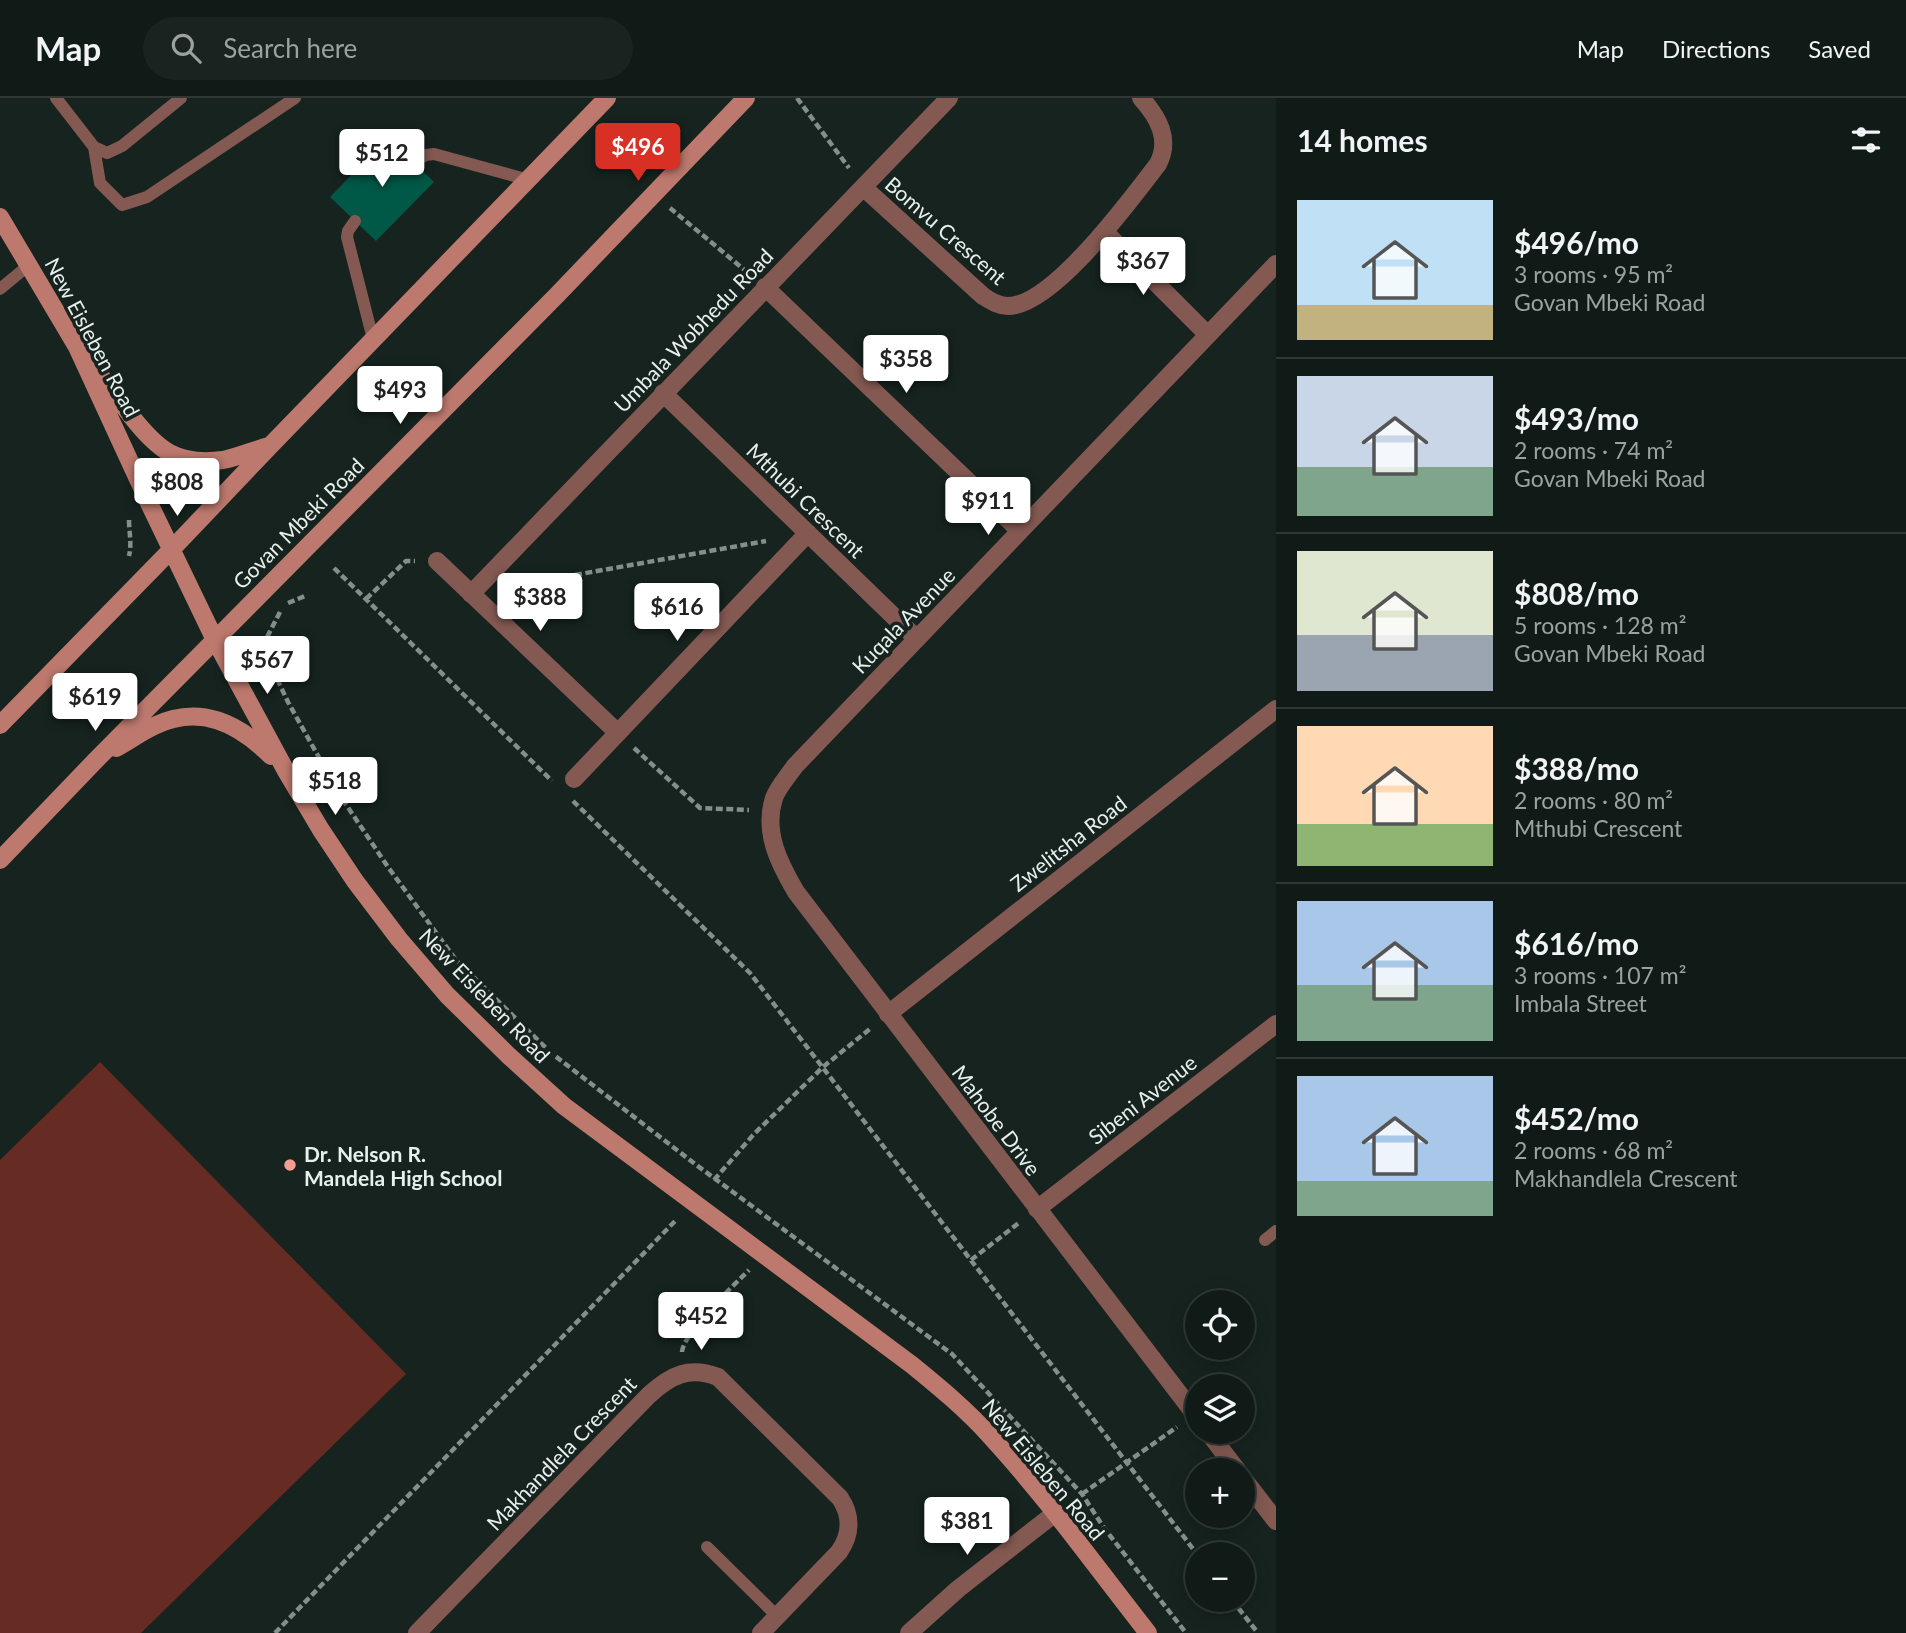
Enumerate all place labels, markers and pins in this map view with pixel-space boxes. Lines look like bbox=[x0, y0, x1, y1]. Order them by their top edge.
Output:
pin: $496 bbox=[597, 123, 679, 183]
pin: $512 bbox=[341, 130, 423, 189]
pin: $367 bbox=[1102, 238, 1184, 297]
pin: $358 bbox=[865, 336, 947, 395]
pin: $493 bbox=[359, 366, 441, 426]
pin: $808 bbox=[136, 458, 218, 518]
pin: $911 bbox=[947, 478, 1029, 537]
pin: $388 bbox=[499, 574, 581, 633]
pin: $616 bbox=[636, 584, 718, 643]
pin: $567 bbox=[226, 636, 308, 696]
pin: $619 bbox=[54, 674, 136, 733]
pin: $518 bbox=[294, 758, 376, 817]
place label: Dr. Nelson R. Mandela High School bbox=[304, 1141, 502, 1190]
marker: Dr. Nelson R. Mandela High School bbox=[282, 1157, 298, 1173]
pin: $452 bbox=[660, 1292, 742, 1352]
pin: $381 bbox=[926, 1498, 1008, 1557]

